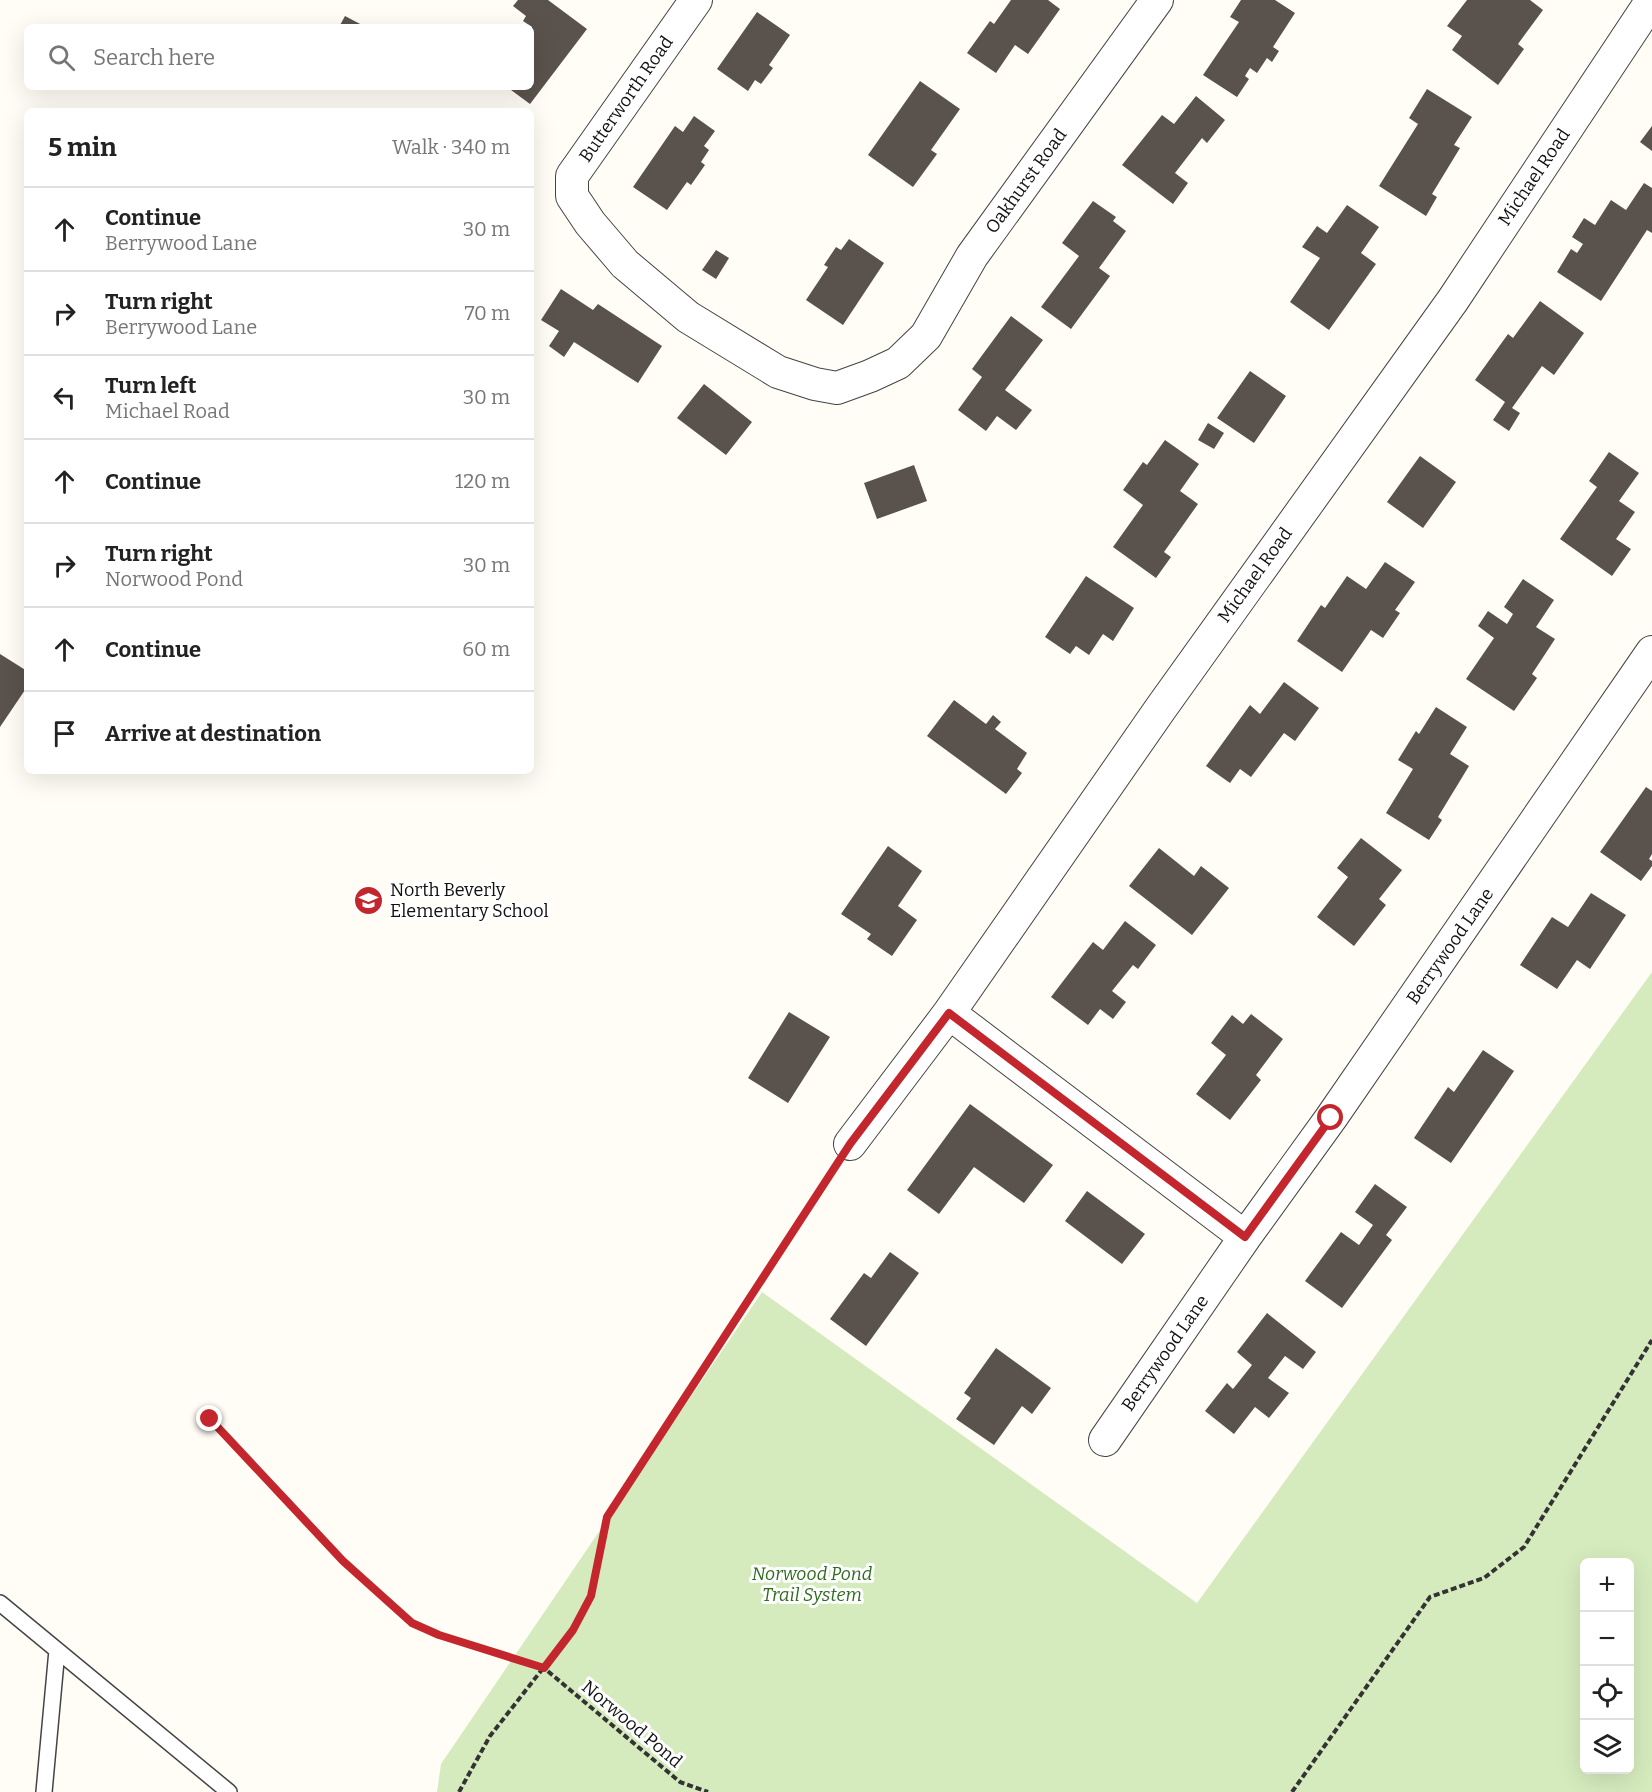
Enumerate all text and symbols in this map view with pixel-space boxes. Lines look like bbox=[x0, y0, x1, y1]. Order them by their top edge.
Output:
search box bbox=[24, 24, 534, 90]
street label: Butterworth Road bbox=[574, 31, 678, 166]
icon: search bbox=[45, 41, 78, 74]
text: Search here bbox=[93, 44, 215, 71]
street label: Oakhurst Road bbox=[981, 124, 1071, 238]
street label: Michael Road bbox=[1493, 124, 1575, 230]
text: 5 min bbox=[48, 132, 117, 163]
text: Walk · 340 m bbox=[392, 135, 510, 159]
text: Continue bbox=[105, 204, 201, 231]
icon: ahead bbox=[48, 213, 81, 246]
text: 30 m bbox=[463, 217, 510, 241]
text: Berrywood Lane bbox=[105, 231, 257, 255]
text: Turn right bbox=[105, 288, 213, 315]
icon: right bbox=[48, 297, 81, 330]
text: 70 m bbox=[464, 301, 510, 325]
text: Berrywood Lane bbox=[105, 315, 257, 339]
text: Turn left bbox=[105, 372, 197, 399]
icon: left bbox=[48, 381, 81, 414]
text: 30 m bbox=[463, 385, 510, 409]
text: Michael Road bbox=[105, 399, 230, 423]
icon: ahead bbox=[48, 465, 81, 498]
text: Continue bbox=[105, 468, 201, 495]
text: 120 m bbox=[455, 469, 510, 493]
street label: Michael Road bbox=[1213, 523, 1297, 627]
text: Turn right bbox=[105, 540, 213, 567]
icon: right bbox=[48, 549, 81, 582]
text: 30 m bbox=[463, 553, 510, 577]
text: Norwood Pond bbox=[105, 567, 243, 591]
icon: ahead bbox=[48, 633, 81, 666]
text: Continue bbox=[105, 636, 201, 663]
text: 60 m bbox=[462, 637, 510, 661]
icon: arrive bbox=[48, 717, 81, 750]
text: Arrive at destination bbox=[105, 720, 321, 747]
place label: North Beverly Elementary School bbox=[390, 879, 549, 922]
school or university icon: North Beverly Elementary School bbox=[353, 884, 385, 916]
street label: Berrywood Lane bbox=[1402, 884, 1498, 1008]
route start bbox=[1317, 1104, 1343, 1130]
street label: Berrywood Lane bbox=[1117, 1291, 1213, 1415]
route end bbox=[196, 1405, 222, 1431]
map controls bbox=[1580, 1558, 1634, 1774]
button: + bbox=[1580, 1558, 1634, 1612]
park label: Norwood Pond Trail System bbox=[752, 1563, 873, 1606]
button: − bbox=[1580, 1612, 1634, 1666]
button: locate bbox=[1580, 1666, 1634, 1720]
street label: Norwood Pond bbox=[577, 1676, 687, 1773]
button: layers bbox=[1580, 1720, 1634, 1774]

